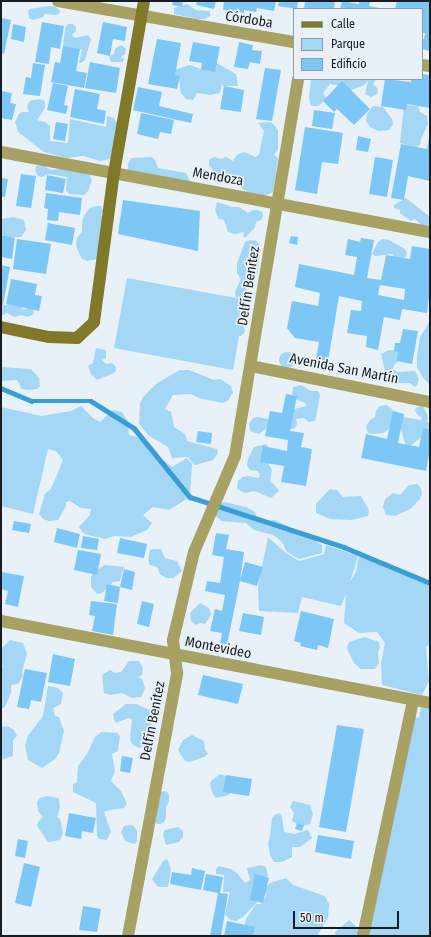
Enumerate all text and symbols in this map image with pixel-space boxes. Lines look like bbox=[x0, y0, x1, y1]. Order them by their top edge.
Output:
street label: Córdoba bbox=[224, 8, 274, 32]
legend bbox=[293, 8, 423, 80]
text: Calle bbox=[331, 17, 355, 31]
text: Parque bbox=[331, 37, 365, 51]
text: Edificio bbox=[331, 57, 367, 71]
street label: Mendoza bbox=[191, 164, 245, 190]
street label: Delfín Benítez bbox=[234, 245, 264, 327]
street label: Avenida San Martín bbox=[288, 350, 400, 388]
street label: Montevideo bbox=[183, 633, 253, 663]
street label: Delfín Benítez bbox=[137, 680, 169, 762]
scale bar bbox=[295, 903, 401, 929]
text: 50 m bbox=[300, 911, 324, 925]

